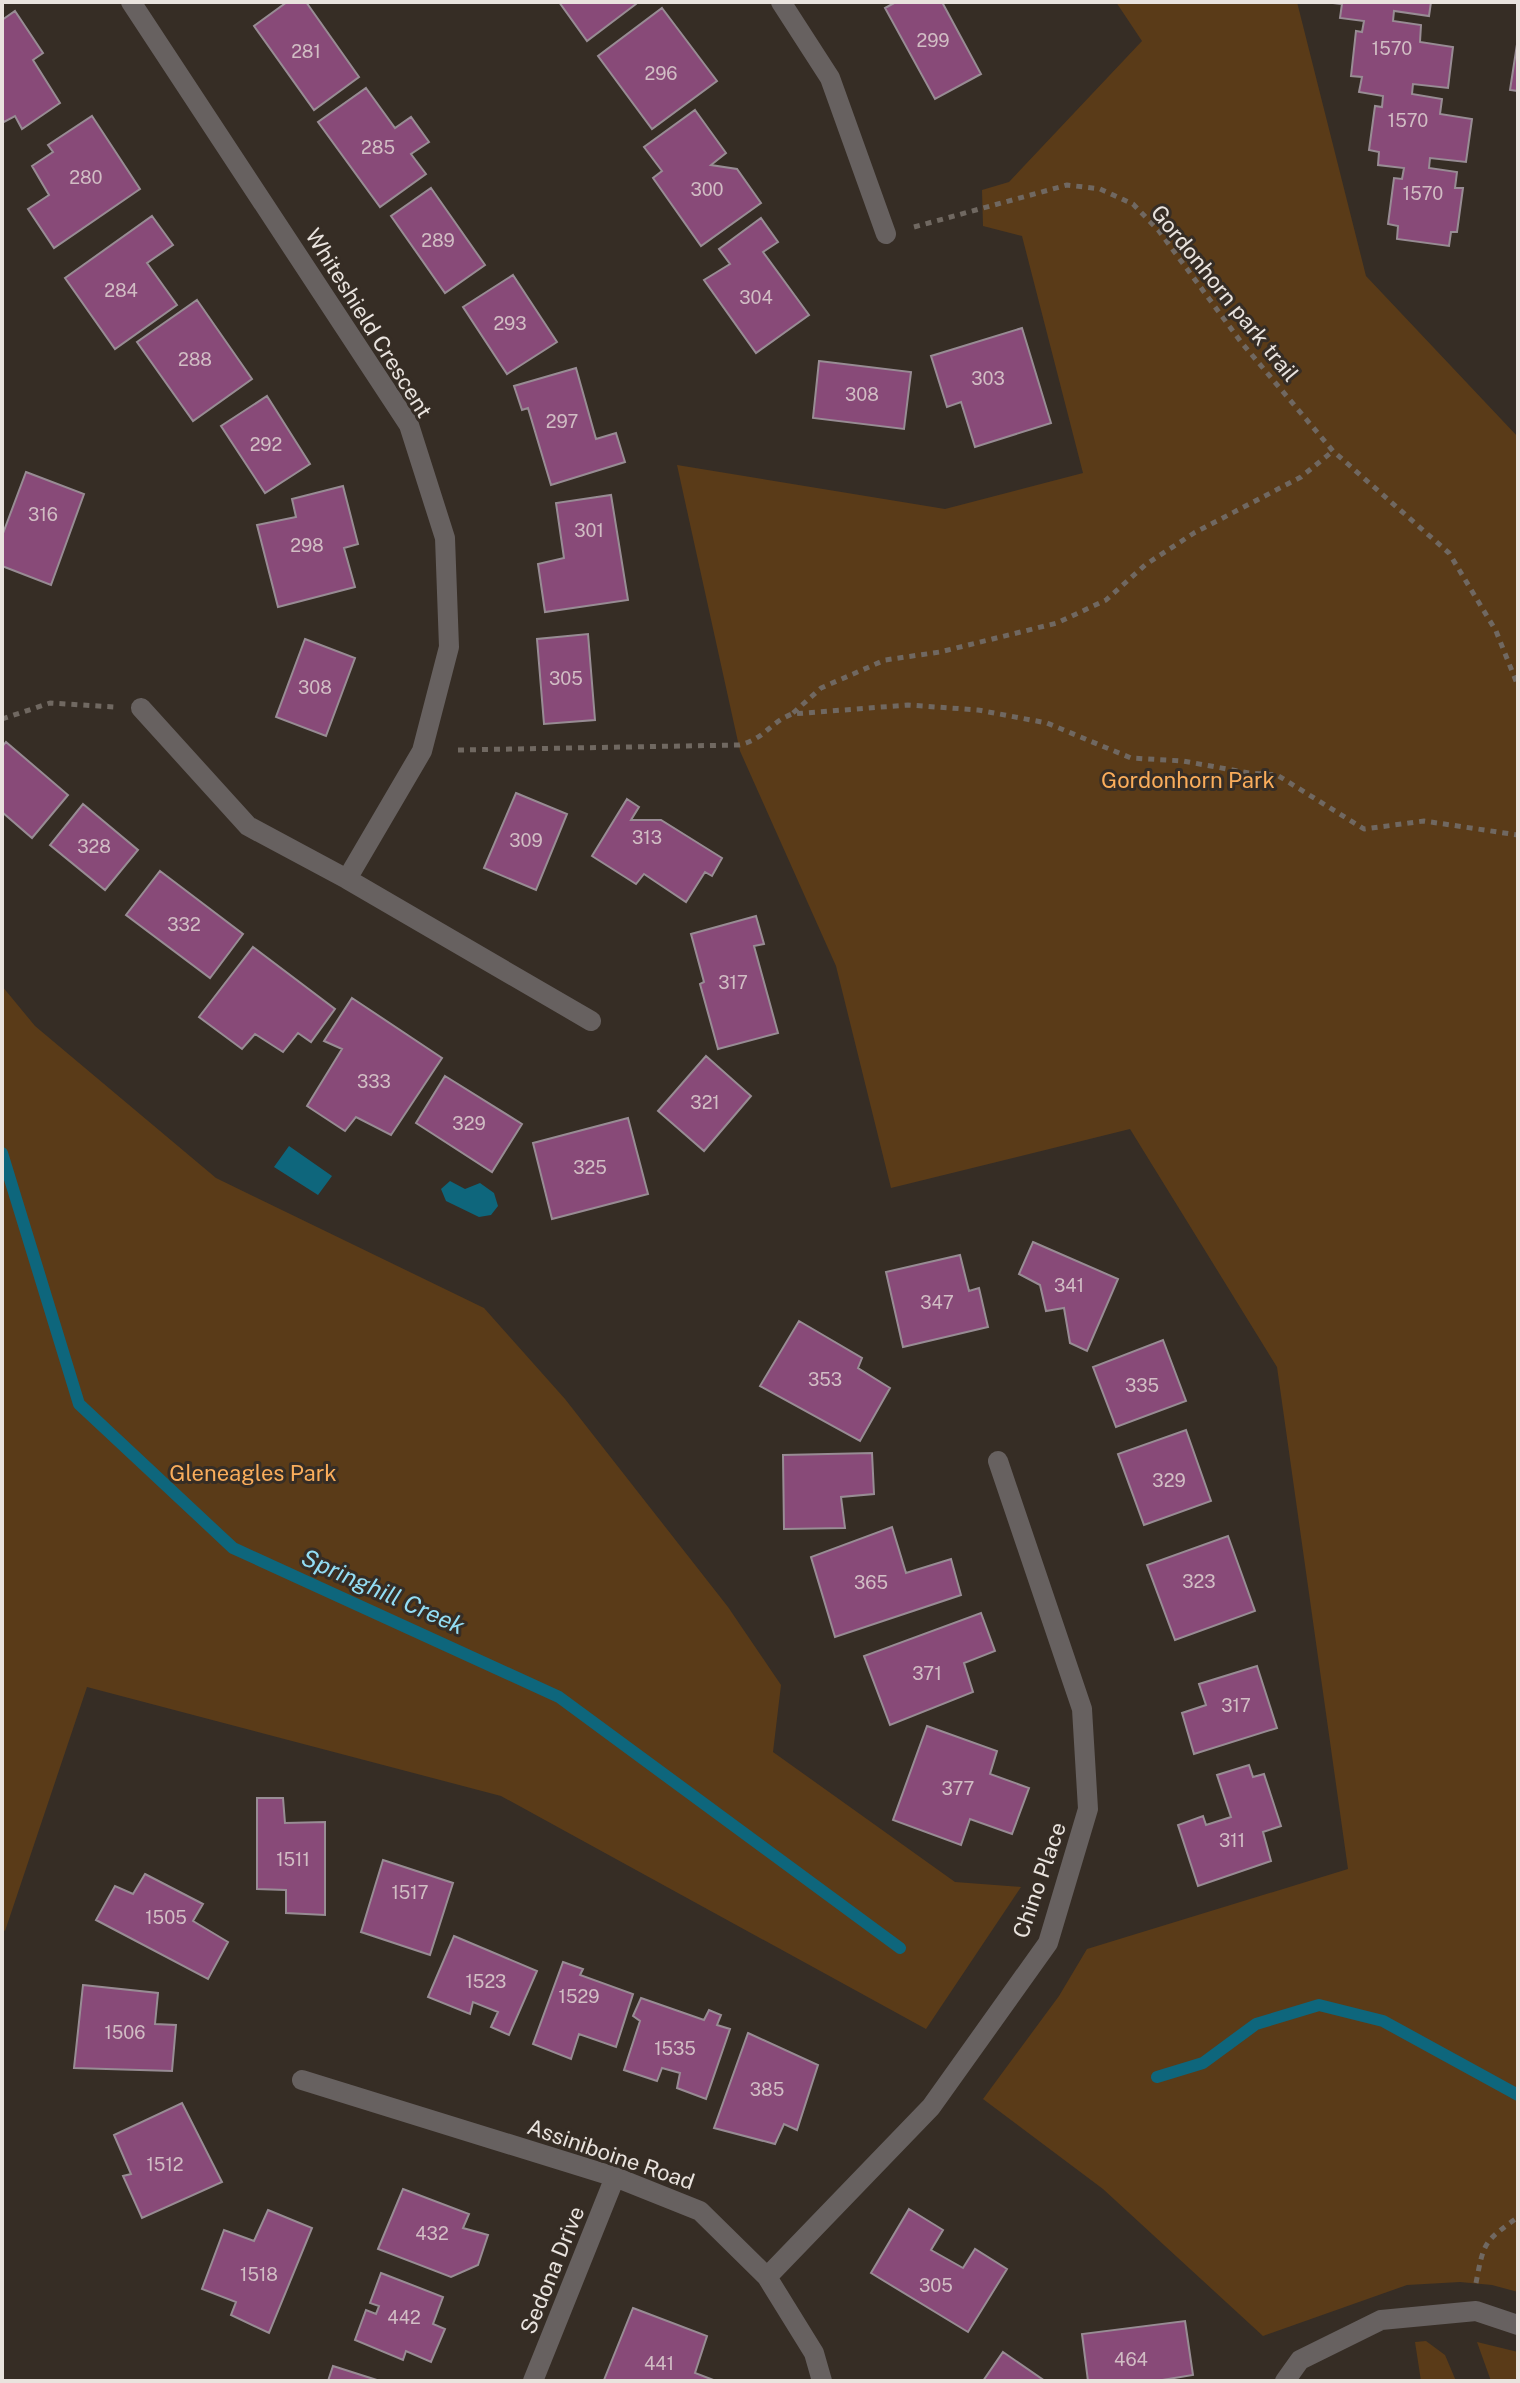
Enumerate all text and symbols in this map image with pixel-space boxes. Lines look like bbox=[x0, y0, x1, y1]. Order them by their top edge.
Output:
house number: 299 bbox=[916, 30, 950, 51]
house number: 1570 bbox=[1372, 38, 1412, 59]
house number: 281 bbox=[291, 41, 321, 62]
house number: 296 bbox=[644, 63, 678, 84]
house number: 1570 bbox=[1388, 110, 1428, 131]
house number: 285 bbox=[361, 137, 395, 158]
house number: 280 bbox=[69, 167, 103, 188]
house number: 300 bbox=[690, 179, 724, 200]
house number: 1570 bbox=[1403, 183, 1443, 204]
street label: Gordonhorn park trail bbox=[1146, 199, 1304, 387]
street label: Whiteshield Crescent bbox=[300, 224, 438, 422]
house number: 289 bbox=[421, 230, 455, 251]
house number: 284 bbox=[104, 280, 138, 301]
house number: 304 bbox=[739, 287, 773, 308]
house number: 293 bbox=[493, 313, 527, 334]
house number: 288 bbox=[178, 349, 212, 370]
house number: 303 bbox=[971, 368, 1005, 389]
house number: 308 bbox=[845, 384, 879, 405]
house number: 297 bbox=[546, 411, 578, 432]
house number: 292 bbox=[250, 434, 282, 455]
house number: 316 bbox=[28, 504, 58, 525]
house number: 301 bbox=[574, 520, 604, 541]
house number: 298 bbox=[290, 535, 324, 556]
house number: 305 bbox=[549, 668, 583, 689]
house number: 308 bbox=[298, 677, 332, 698]
park label: Gordonhorn Park bbox=[1101, 767, 1275, 793]
house number: 313 bbox=[632, 827, 662, 848]
house number: 309 bbox=[509, 830, 543, 851]
house number: 328 bbox=[77, 836, 111, 857]
house number: 332 bbox=[167, 914, 201, 935]
house number: 317 bbox=[718, 972, 748, 993]
house number: 333 bbox=[357, 1071, 391, 1092]
house number: 321 bbox=[690, 1092, 720, 1113]
house number: 329 bbox=[452, 1113, 486, 1134]
house number: 325 bbox=[573, 1157, 607, 1178]
house number: 341 bbox=[1054, 1275, 1084, 1296]
house number: 347 bbox=[920, 1292, 954, 1313]
house number: 353 bbox=[808, 1369, 842, 1390]
house number: 335 bbox=[1125, 1375, 1159, 1396]
park label: Gleneagles Park bbox=[169, 1460, 337, 1486]
house number: 329 bbox=[1152, 1470, 1186, 1491]
water label: Springhill Creek bbox=[298, 1543, 469, 1640]
house number: 323 bbox=[1182, 1571, 1216, 1592]
house number: 365 bbox=[854, 1572, 888, 1593]
house number: 371 bbox=[912, 1663, 942, 1684]
house number: 317 bbox=[1221, 1695, 1251, 1716]
house number: 377 bbox=[942, 1778, 974, 1799]
street label: Chino Place bbox=[1007, 1819, 1071, 1941]
house number: 311 bbox=[1219, 1830, 1245, 1851]
house number: 1511 bbox=[276, 1849, 310, 1870]
house number: 1517 bbox=[392, 1882, 429, 1903]
house number: 1505 bbox=[145, 1907, 187, 1928]
house number: 1523 bbox=[466, 1971, 506, 1992]
house number: 1529 bbox=[559, 1986, 599, 2007]
house number: 1506 bbox=[105, 2022, 145, 2043]
house number: 1535 bbox=[654, 2038, 696, 2059]
house number: 385 bbox=[750, 2079, 784, 2100]
street label: Assiniboine Road bbox=[524, 2113, 698, 2195]
house number: 1512 bbox=[147, 2154, 183, 2175]
street label: Sedona Drive bbox=[515, 2202, 589, 2338]
house number: 432 bbox=[415, 2223, 449, 2244]
house number: 1518 bbox=[240, 2264, 278, 2285]
house number: 305 bbox=[919, 2275, 953, 2296]
house number: 442 bbox=[387, 2307, 421, 2328]
house number: 464 bbox=[1114, 2349, 1148, 2370]
house number: 441 bbox=[644, 2353, 674, 2374]

